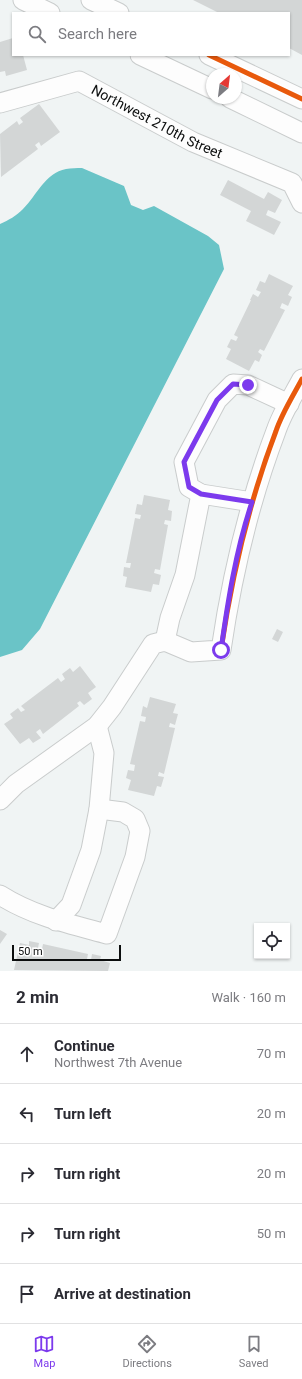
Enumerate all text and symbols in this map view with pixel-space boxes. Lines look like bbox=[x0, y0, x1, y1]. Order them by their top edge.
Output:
search box bbox=[12, 12, 290, 56]
icon: search bbox=[26, 23, 48, 45]
text: Search here bbox=[58, 25, 137, 43]
north arrow bbox=[206, 68, 242, 104]
street label: Northwest 210th Street bbox=[89, 81, 225, 162]
route end bbox=[239, 376, 257, 394]
route start bbox=[212, 641, 230, 659]
map controls bbox=[254, 923, 290, 959]
button: locate bbox=[254, 923, 290, 959]
scale bar bbox=[12, 943, 121, 962]
text: 50 m bbox=[18, 945, 43, 958]
text: 2 min bbox=[16, 987, 59, 1007]
text: Walk · 160 m bbox=[211, 990, 286, 1005]
text: Continue bbox=[54, 1037, 115, 1055]
icon: ahead bbox=[16, 1043, 38, 1065]
text: 70 m bbox=[257, 1046, 286, 1061]
text: Northwest 7th Avenue bbox=[54, 1055, 182, 1070]
icon: left bbox=[16, 1103, 38, 1125]
text: Turn left bbox=[54, 1105, 111, 1123]
text: 20 m bbox=[257, 1106, 286, 1121]
icon: right bbox=[16, 1163, 38, 1185]
text: Turn right bbox=[54, 1165, 120, 1183]
text: 20 m bbox=[257, 1166, 286, 1181]
icon: right bbox=[16, 1223, 38, 1245]
text: Turn right bbox=[54, 1225, 120, 1243]
text: 50 m bbox=[257, 1226, 286, 1241]
icon: arrive bbox=[16, 1283, 38, 1305]
text: Arrive at destination bbox=[54, 1285, 191, 1303]
tab: Map bbox=[33, 1333, 55, 1370]
tab: Directions bbox=[122, 1333, 172, 1370]
tab: Saved bbox=[239, 1333, 269, 1370]

